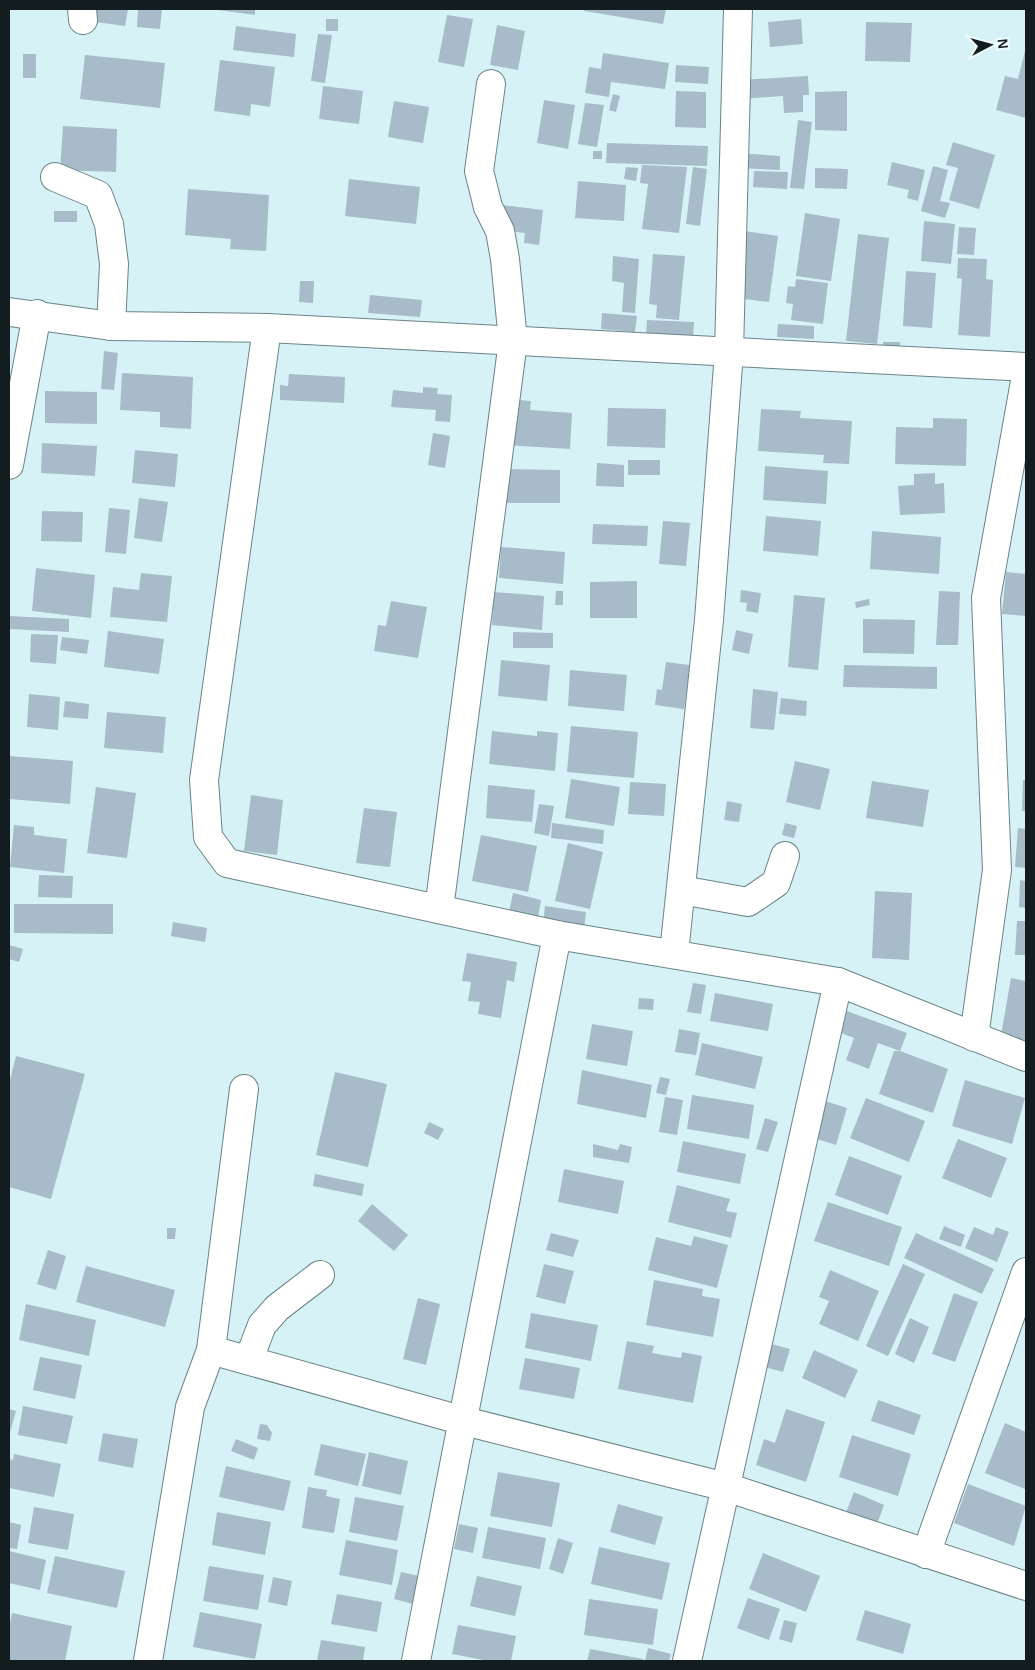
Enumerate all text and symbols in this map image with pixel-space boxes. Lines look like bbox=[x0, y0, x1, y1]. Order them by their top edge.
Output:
north arrow bbox=[965, 20, 1015, 70]
text: N bbox=[994, 38, 1011, 50]

